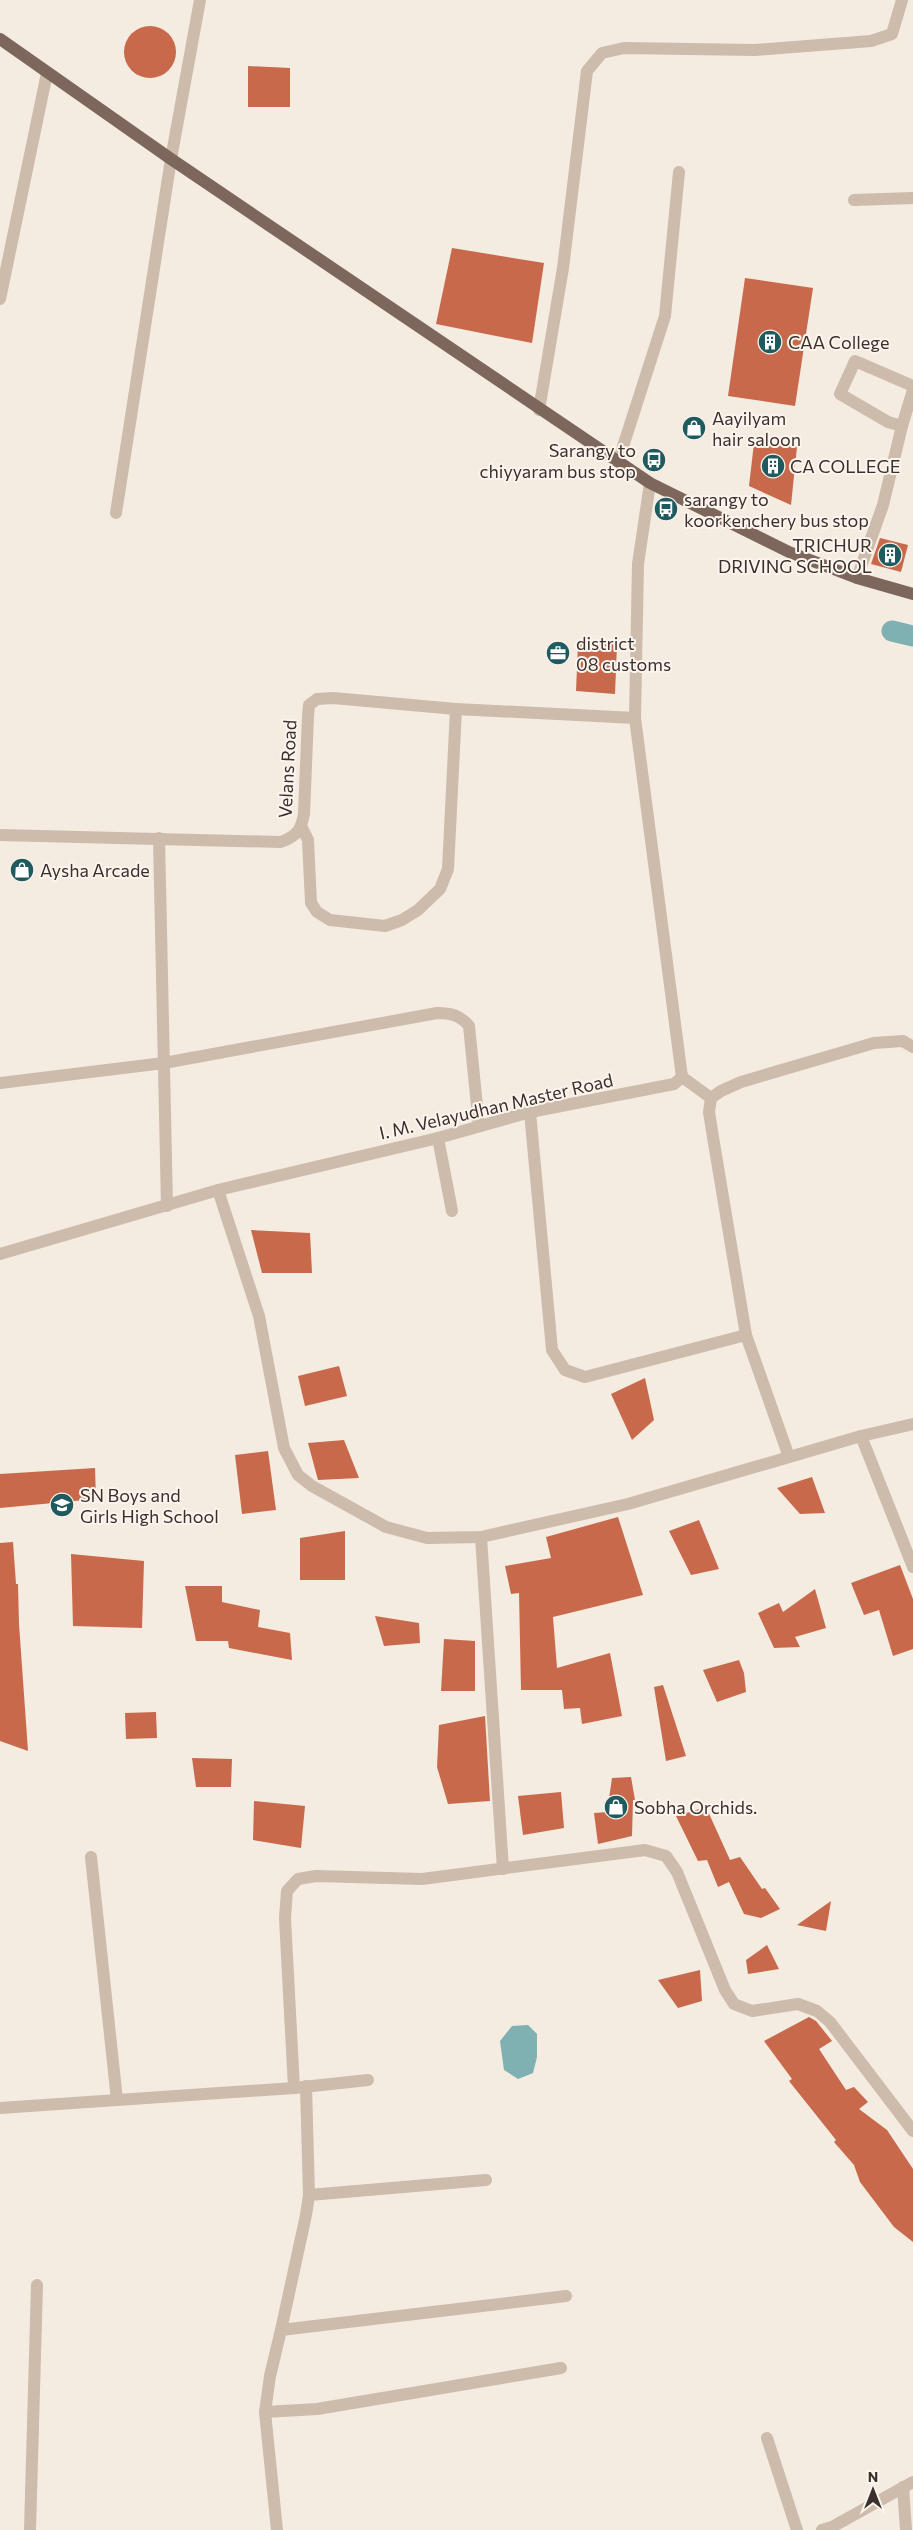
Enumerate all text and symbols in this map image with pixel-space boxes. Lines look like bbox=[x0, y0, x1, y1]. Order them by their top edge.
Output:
building icon: CAA College bbox=[757, 329, 783, 355]
place label: CAA College bbox=[788, 331, 889, 353]
place label: Aayilyam hair saloon bbox=[712, 407, 801, 450]
shop icon: Aayilyam hair saloon bbox=[681, 415, 707, 441]
place label: Sarangy to chiyyaram bus stop bbox=[480, 439, 636, 482]
bus stop icon: Sarangy to chiyyaram bus stop bbox=[641, 447, 667, 473]
building icon: CA COLLEGE bbox=[760, 453, 786, 479]
place label: CA COLLEGE bbox=[790, 455, 900, 477]
place label: sarangy to koorkenchery bus stop bbox=[684, 488, 869, 531]
bus stop icon: sarangy to koorkenchery bus stop bbox=[653, 496, 679, 522]
place label: TRICHUR DRIVING SCHOOL bbox=[718, 534, 872, 577]
building icon: TRICHUR DRIVING SCHOOL bbox=[877, 542, 903, 568]
place label: district 08 customs bbox=[576, 632, 671, 675]
office icon: district 08 customs bbox=[545, 640, 571, 666]
street label: Velans Road bbox=[273, 719, 301, 819]
shop icon: Aysha Arcade bbox=[9, 857, 35, 883]
place label: Aysha Arcade bbox=[40, 859, 150, 881]
street label: I. M. Velayudhan Master Road bbox=[377, 1068, 615, 1144]
place label: SN Boys and Girls High School bbox=[80, 1484, 219, 1527]
school or university icon: SN Boys and Girls High School bbox=[49, 1492, 75, 1518]
shop icon: Sobha Orchids. bbox=[603, 1794, 629, 1820]
place label: Sobha Orchids. bbox=[634, 1796, 757, 1818]
north arrow bbox=[848, 2465, 898, 2515]
text: N bbox=[868, 2468, 878, 2485]

